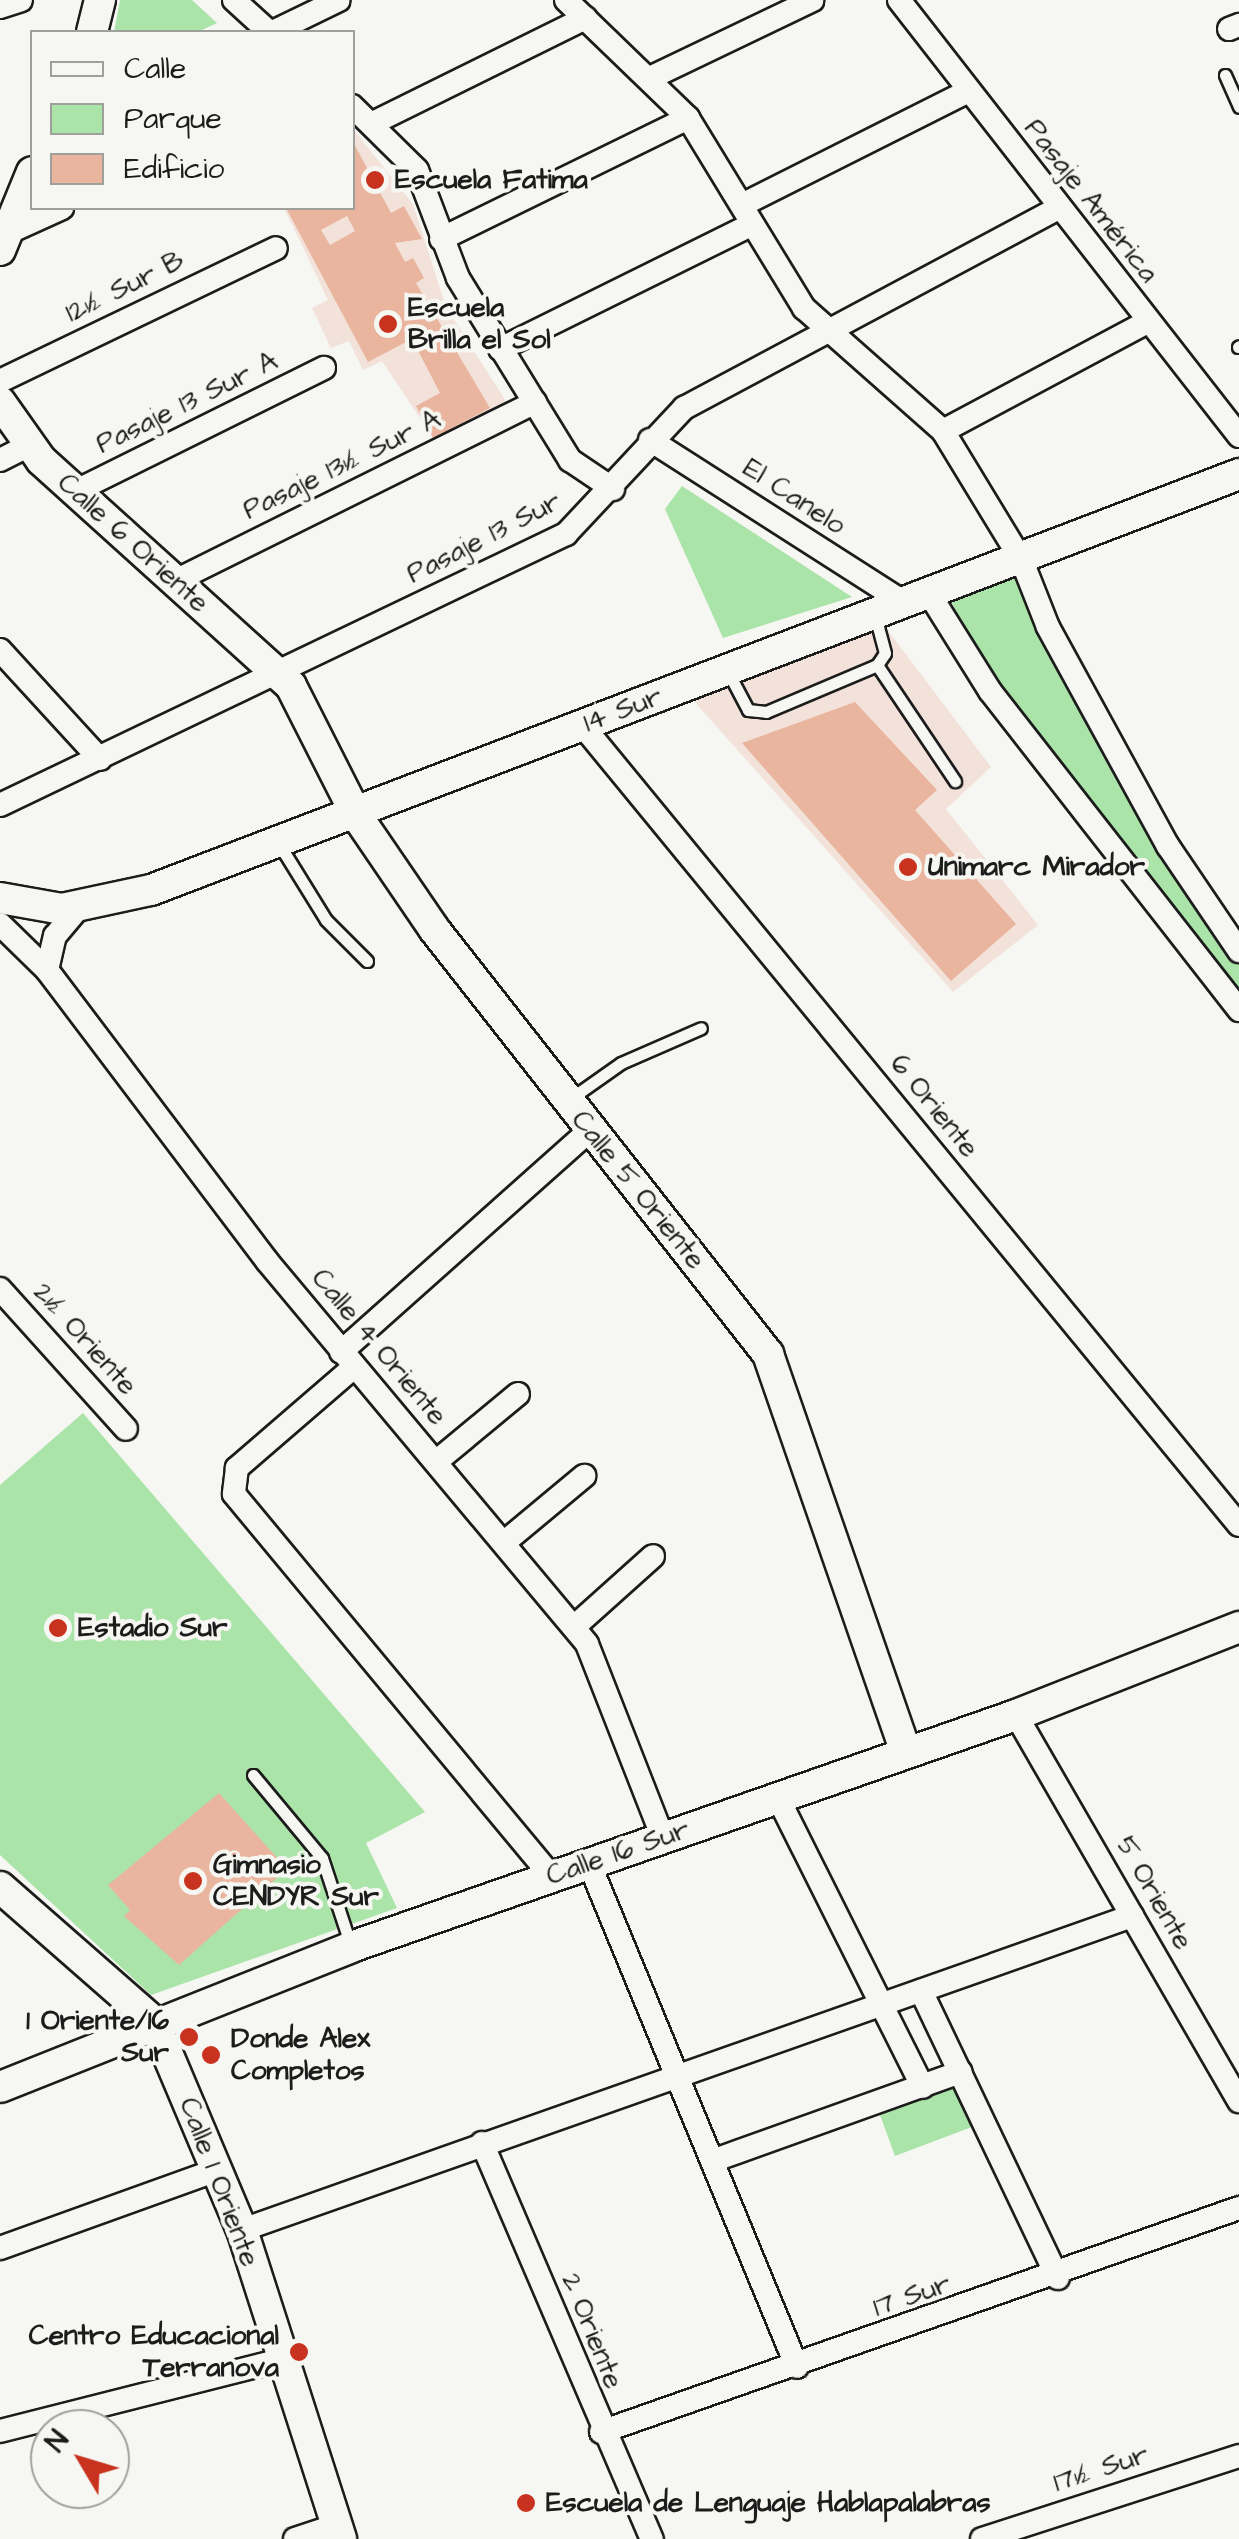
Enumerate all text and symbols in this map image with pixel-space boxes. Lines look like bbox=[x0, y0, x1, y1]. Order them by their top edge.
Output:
legend bbox=[30, 30, 355, 210]
text: Calle bbox=[124, 48, 186, 90]
text: Parque bbox=[124, 98, 222, 140]
street label: Pasaje América bbox=[1017, 113, 1165, 289]
text: Edificio bbox=[124, 148, 224, 190]
place label: Escuela Fatima bbox=[395, 163, 588, 197]
marker: Escuela Fatima bbox=[364, 169, 386, 191]
street label: 12½ Sur B bbox=[60, 244, 190, 330]
place label: Escuela Brilla el Sol bbox=[408, 291, 551, 357]
marker: Escuela Brilla el Sol bbox=[377, 313, 399, 335]
street label: Pasaje 13 Sur A bbox=[91, 345, 283, 461]
street label: Pasaje 13½ Sur A bbox=[238, 403, 446, 527]
street label: El Canelo bbox=[736, 451, 852, 543]
street label: Calle 6 Oriente bbox=[50, 466, 216, 620]
street label: Pasaje 13 Sur bbox=[401, 485, 567, 591]
street label: 14 Sur bbox=[579, 680, 667, 740]
place label: Unimarc Mirador bbox=[928, 850, 1145, 884]
marker: Unimarc Mirador bbox=[897, 856, 919, 878]
street label: 6 Oriente bbox=[882, 1048, 986, 1164]
street label: Calle 5 Oriente bbox=[564, 1104, 712, 1276]
street label: Calle 4 Oriente bbox=[304, 1262, 454, 1432]
street label: 2½ Oriente bbox=[26, 1276, 144, 1402]
place label: Estadio Sur bbox=[78, 1611, 227, 1645]
marker: Estadio Sur bbox=[47, 1617, 69, 1639]
street label: Calle 16 Sur bbox=[542, 1813, 694, 1893]
street label: 5 Oriente bbox=[1108, 1830, 1200, 1956]
place label: Gimnasio CENDYR Sur bbox=[213, 1848, 379, 1914]
marker: Gimnasio CENDYR Sur bbox=[182, 1870, 204, 1892]
place label: 1 Oriente/16 Sur bbox=[26, 2004, 169, 2070]
place label: Donde Alex Completos bbox=[231, 2022, 370, 2088]
marker: 1 Oriente/16 Sur bbox=[178, 2026, 200, 2048]
marker: Donde Alex Completos bbox=[200, 2044, 222, 2066]
street label: Calle 1 Oriente bbox=[171, 2093, 267, 2271]
street label: 17 Sur bbox=[869, 2267, 955, 2325]
street label: 2 Oriente bbox=[554, 2268, 630, 2394]
place label: Centro Educacional Terranova bbox=[29, 2319, 279, 2385]
marker: Centro Educacional Terranova bbox=[288, 2341, 310, 2363]
north arrow bbox=[30, 2409, 130, 2509]
text: N bbox=[37, 2423, 78, 2460]
street label: 17½ Sur bbox=[1049, 2438, 1153, 2500]
place label: Escuela de Lenguaje Hablapalabras bbox=[546, 2486, 991, 2520]
marker: Escuela de Lenguaje Hablapalabras bbox=[515, 2492, 537, 2514]

